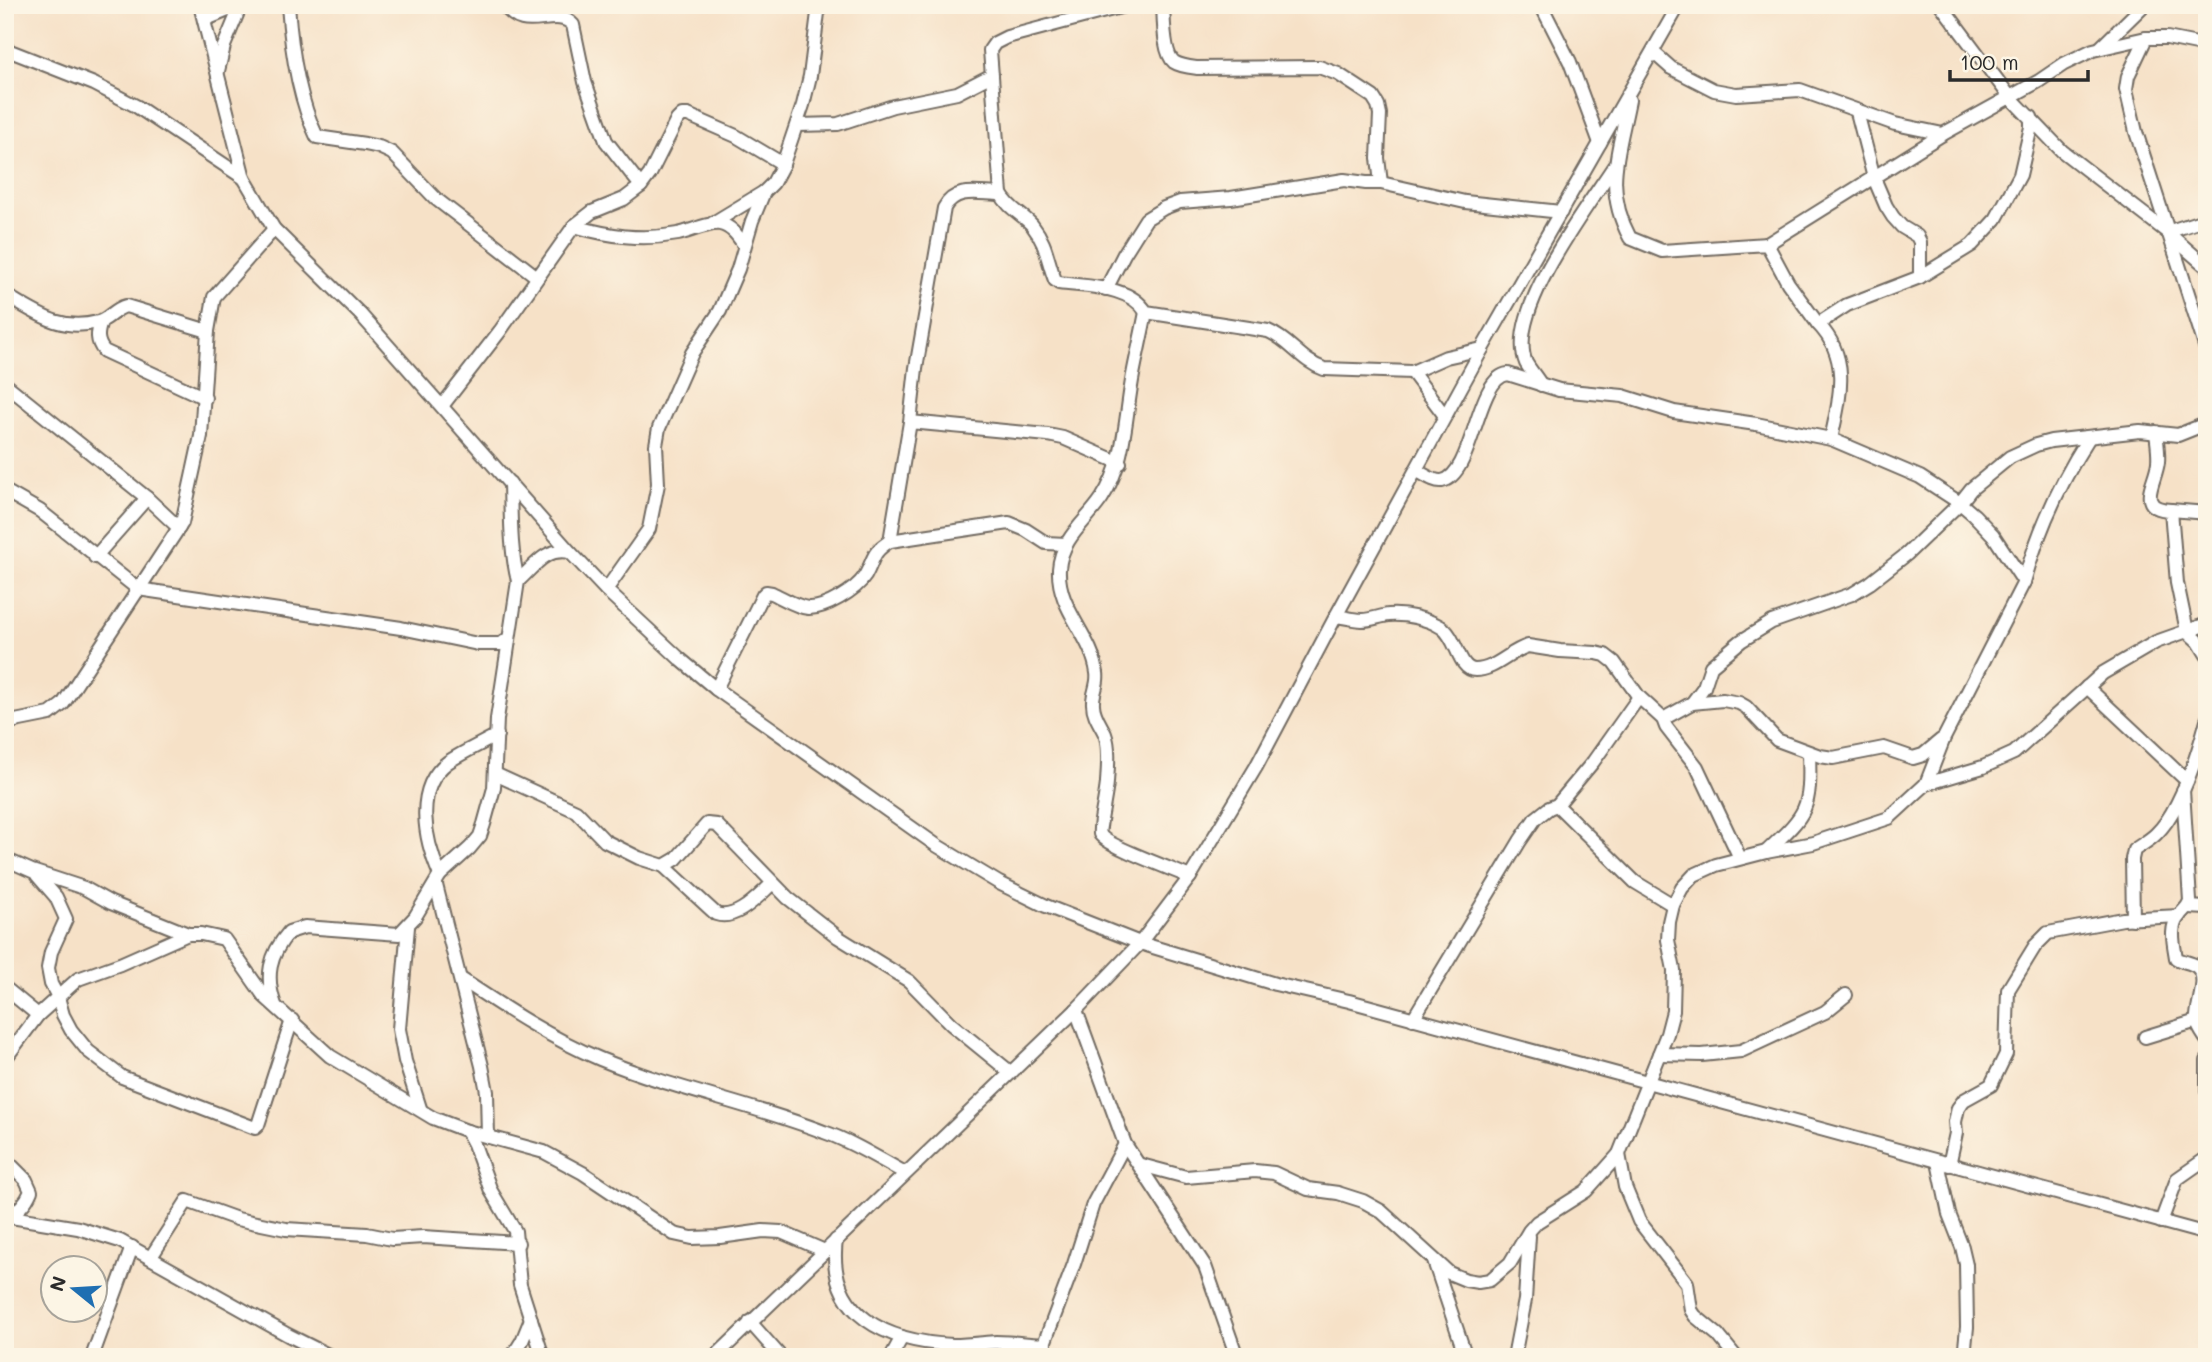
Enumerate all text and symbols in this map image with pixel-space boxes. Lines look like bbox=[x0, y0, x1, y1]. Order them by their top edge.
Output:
scale bar bbox=[1950, 38, 2088, 82]
text: 100 m bbox=[1960, 48, 2019, 75]
north arrow bbox=[38, 1254, 108, 1324]
text: N bbox=[43, 1273, 71, 1294]

